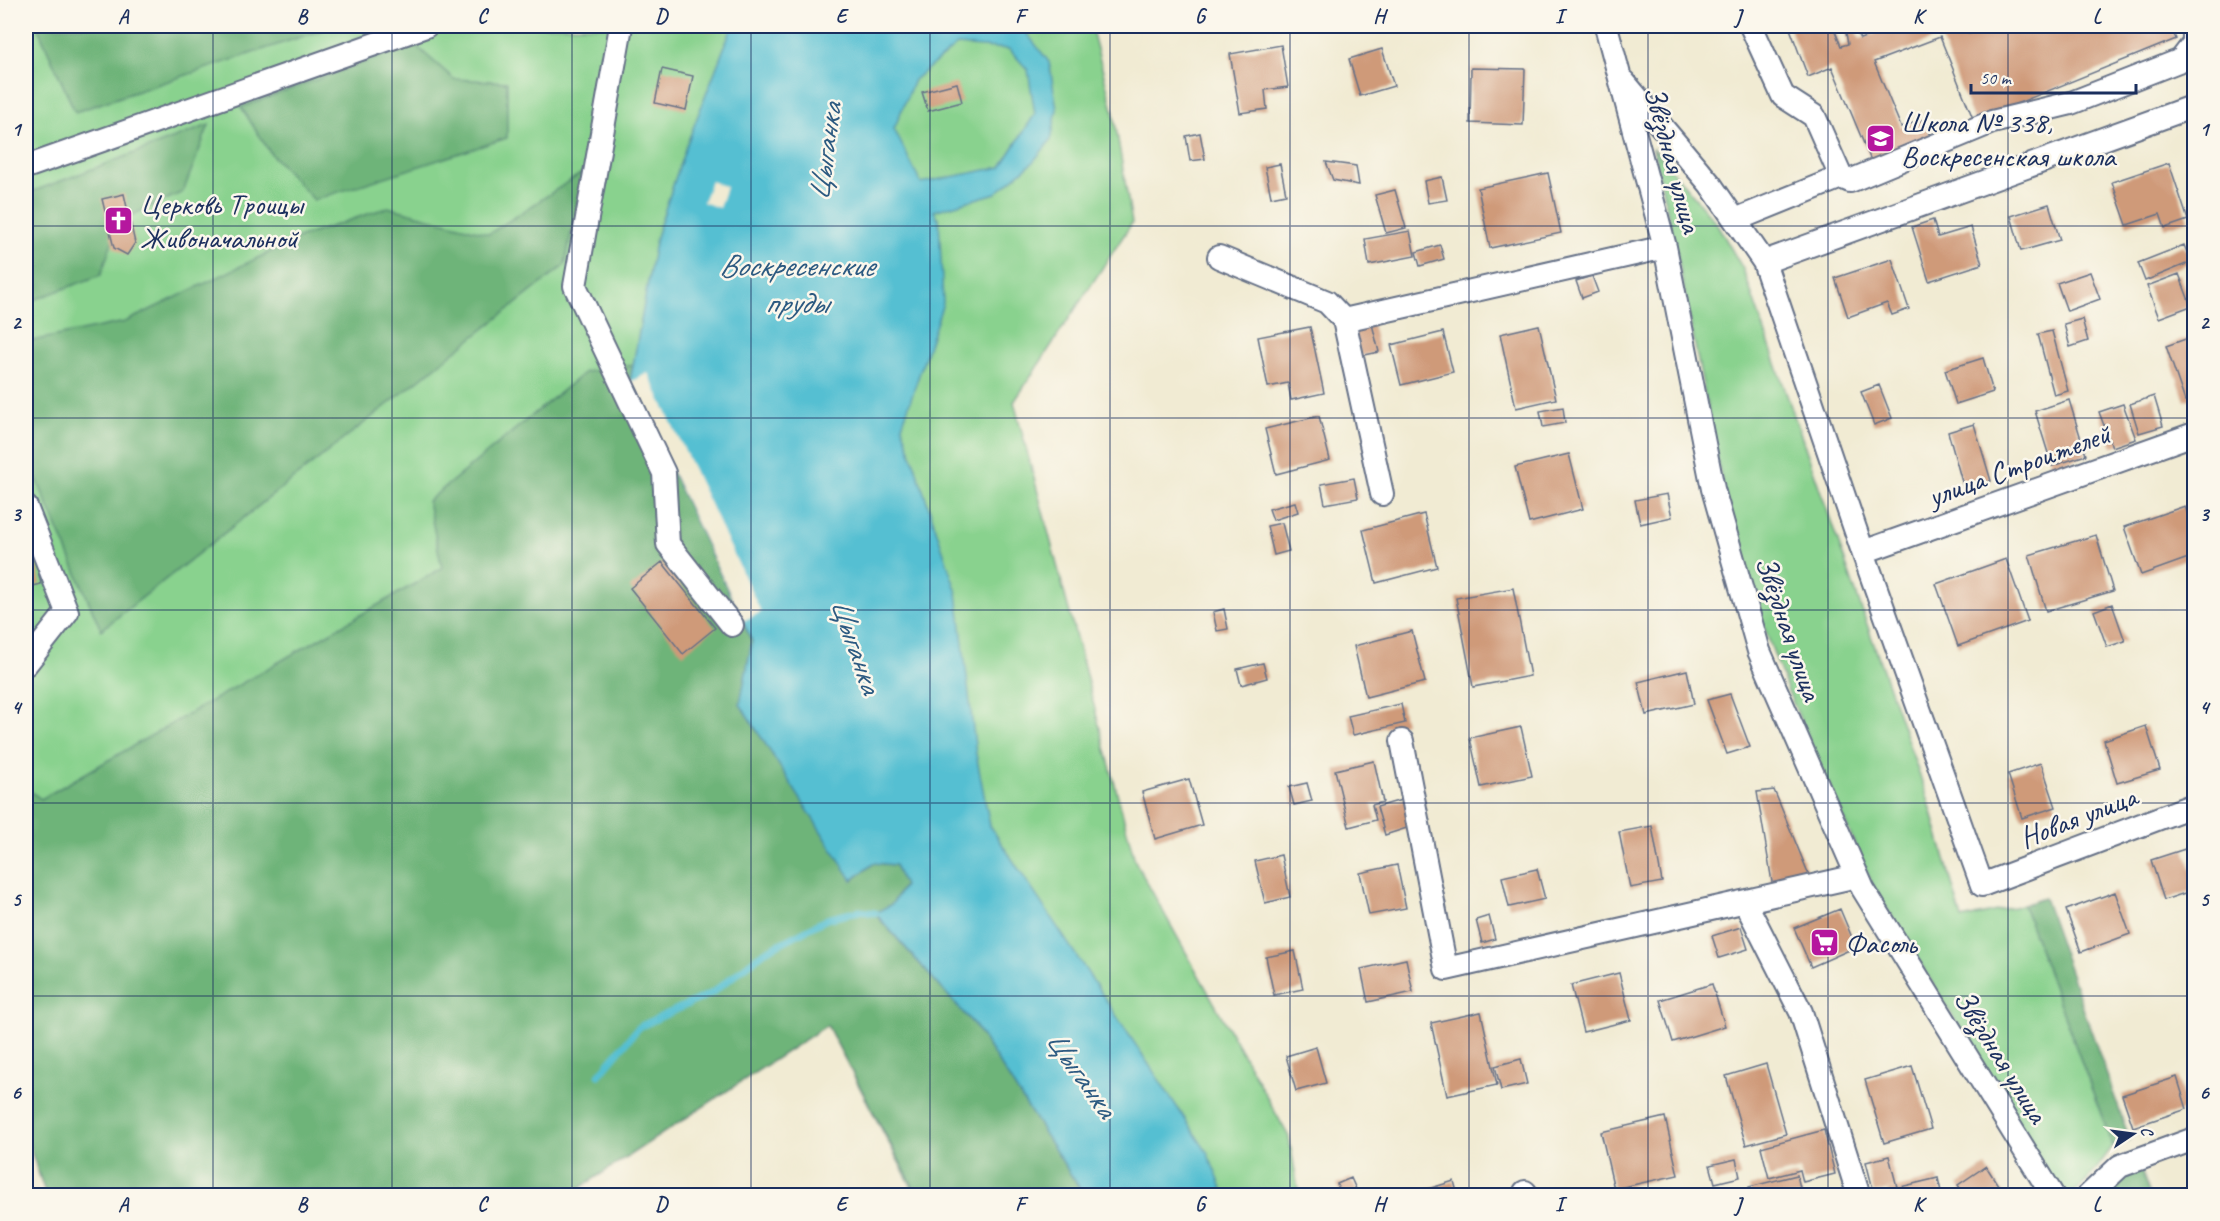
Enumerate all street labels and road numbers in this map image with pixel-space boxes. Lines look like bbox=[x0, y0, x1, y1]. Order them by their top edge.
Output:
street label: Звёздная улица bbox=[1635, 81, 1711, 238]
street label: улица Строителей bbox=[1921, 414, 2117, 516]
street label: Звёздная улица bbox=[1747, 551, 1832, 707]
street label: Новая улица bbox=[2014, 776, 2145, 857]
street label: Звёздная улица bbox=[1945, 982, 2058, 1132]

